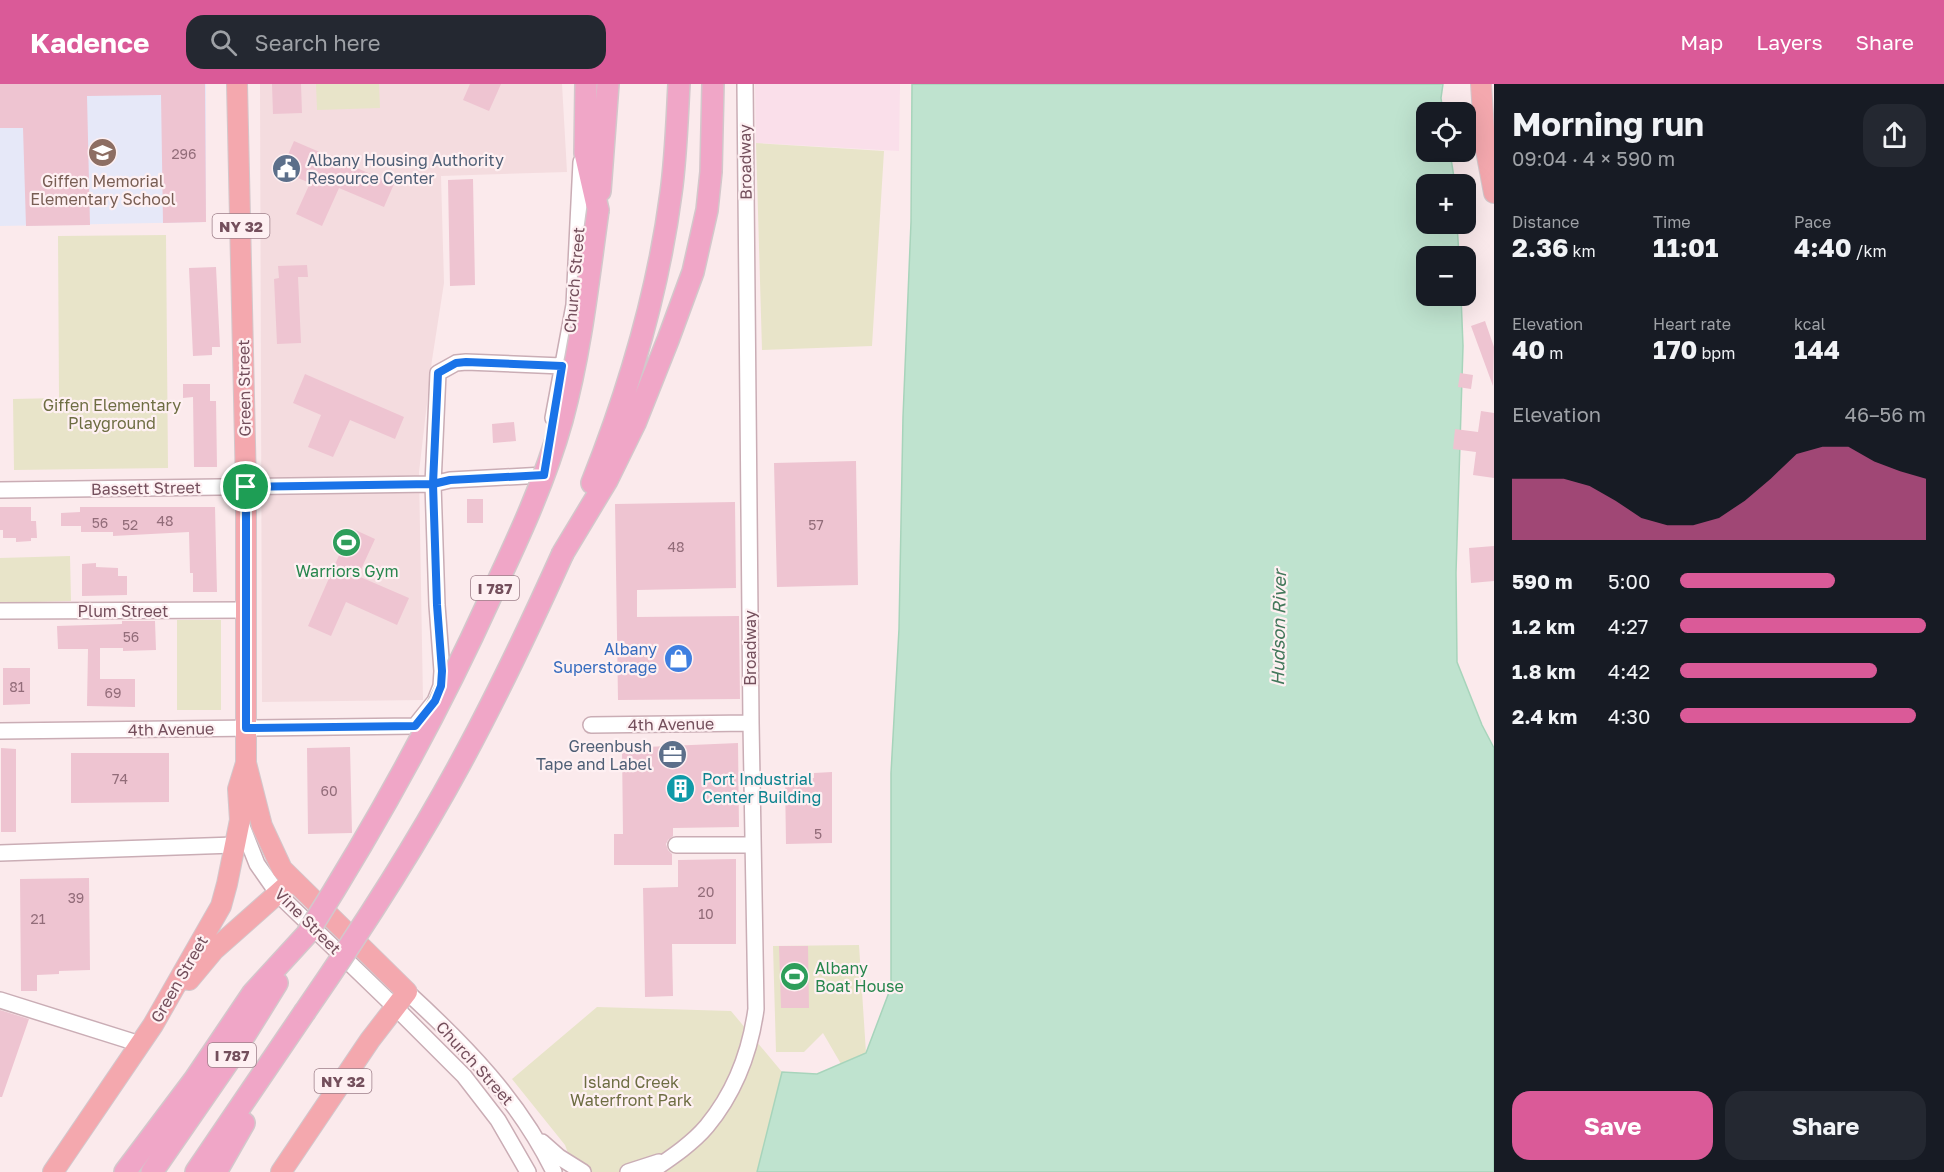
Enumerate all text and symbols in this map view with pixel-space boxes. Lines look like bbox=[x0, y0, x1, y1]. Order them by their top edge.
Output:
search box bbox=[186, 15, 606, 69]
text: Kadence bbox=[30, 26, 150, 59]
icon: search bbox=[207, 26, 240, 59]
text: Search here bbox=[255, 29, 381, 56]
text: Map bbox=[1680, 29, 1723, 55]
text: Layers bbox=[1756, 29, 1823, 55]
text: Share bbox=[1856, 29, 1914, 55]
map controls bbox=[1416, 102, 1476, 306]
button: locate bbox=[1416, 102, 1476, 162]
text: Morning run bbox=[1512, 104, 1704, 143]
button: share bbox=[1863, 104, 1926, 167]
street label: Broadway bbox=[734, 124, 756, 200]
school or university icon: Giffen Memorial Elementary School bbox=[87, 137, 119, 169]
house number: 296 bbox=[171, 145, 197, 162]
text: 09:04 · 4 × 590 m bbox=[1512, 146, 1675, 170]
place label: Albany Housing Authority Resource Center bbox=[307, 150, 504, 188]
public building icon: Albany Housing Authority Resource Center bbox=[270, 153, 302, 185]
place label: Giffen Memorial Elementary School bbox=[30, 171, 176, 209]
button: + bbox=[1416, 174, 1476, 234]
text: Distance bbox=[1512, 212, 1579, 232]
text: Time bbox=[1653, 212, 1691, 232]
text: Pace bbox=[1794, 212, 1831, 232]
road number: NY 32 bbox=[212, 214, 270, 238]
street label: Church Street bbox=[559, 226, 589, 334]
text: 2.36 bbox=[1512, 232, 1569, 263]
text: 11:01 bbox=[1653, 232, 1718, 263]
text: 4:40 bbox=[1794, 232, 1852, 263]
text: km bbox=[1569, 241, 1596, 261]
text: /km bbox=[1852, 241, 1887, 261]
button: − bbox=[1416, 246, 1476, 306]
text: Elevation bbox=[1512, 314, 1583, 334]
text: Heart rate bbox=[1653, 314, 1731, 334]
text: kcal bbox=[1794, 314, 1826, 334]
text: 40 bbox=[1512, 334, 1545, 365]
text: 170 bbox=[1653, 334, 1697, 365]
text: 144 bbox=[1794, 334, 1840, 365]
street label: Green Street bbox=[233, 339, 255, 437]
text: m bbox=[1545, 343, 1563, 363]
text: bpm bbox=[1697, 343, 1735, 363]
park label: Giffen Elementary Playground bbox=[43, 395, 181, 433]
text: Elevation bbox=[1512, 402, 1601, 426]
text: 46–56 m bbox=[1845, 402, 1926, 426]
pin bbox=[220, 461, 271, 512]
icon: arrive bbox=[229, 470, 262, 503]
street label: Bassett Street bbox=[91, 477, 201, 499]
house number: 48 bbox=[156, 512, 174, 529]
house number: 56 bbox=[92, 514, 108, 531]
house number: 52 bbox=[122, 516, 138, 533]
house number: 57 bbox=[808, 516, 824, 533]
sports icon: Warriors Gym bbox=[331, 527, 363, 559]
house number: 48 bbox=[667, 538, 685, 555]
place label: Warriors Gym bbox=[295, 561, 399, 581]
water label: Hudson River bbox=[1266, 567, 1290, 686]
text: 590 m bbox=[1512, 569, 1572, 593]
text: 5:00 bbox=[1608, 569, 1650, 593]
road number: I 787 bbox=[471, 576, 519, 600]
street label: Plum Street bbox=[78, 601, 168, 621]
street label: Broadway bbox=[740, 610, 760, 686]
text: 1.2 km bbox=[1512, 614, 1575, 638]
text: 4:27 bbox=[1608, 614, 1648, 638]
house number: 56 bbox=[123, 628, 139, 645]
place label: Albany Superstorage bbox=[553, 639, 657, 677]
shop icon: Albany Superstorage bbox=[662, 642, 694, 674]
text: 1.8 km bbox=[1512, 659, 1576, 683]
text: 4:42 bbox=[1608, 659, 1650, 683]
house number: 81 bbox=[9, 678, 25, 695]
house number: 69 bbox=[105, 684, 121, 701]
text: 2.4 km bbox=[1512, 704, 1577, 728]
text: 4:30 bbox=[1608, 704, 1650, 728]
street label: 4th Avenue bbox=[628, 713, 714, 735]
street label: 4th Avenue bbox=[128, 718, 214, 740]
place label: Greenbush Tape and Label bbox=[536, 736, 652, 774]
office icon: Greenbush Tape and Label bbox=[657, 739, 689, 771]
place label: Port Industrial Center Building bbox=[702, 769, 821, 807]
house number: 74 bbox=[112, 770, 128, 787]
building icon: Port Industrial Center Building bbox=[665, 772, 697, 804]
house number: 60 bbox=[320, 782, 338, 799]
house number: 5 bbox=[814, 825, 822, 842]
house number: 20 bbox=[698, 883, 714, 900]
street label: Vine Street bbox=[271, 884, 345, 958]
house number: 39 bbox=[68, 889, 84, 906]
house number: 10 bbox=[698, 905, 714, 922]
house number: 21 bbox=[31, 910, 46, 927]
street label: Green Street bbox=[146, 932, 212, 1026]
place label: Albany Boat House bbox=[815, 958, 904, 996]
sports icon: Albany Boat House bbox=[778, 961, 810, 993]
street label: Church Street bbox=[432, 1017, 518, 1109]
road number: I 787 bbox=[208, 1043, 256, 1067]
road number: NY 32 bbox=[314, 1069, 372, 1093]
park label: Island Creek Waterfront Park bbox=[570, 1072, 692, 1110]
button: Save bbox=[1512, 1091, 1713, 1160]
button: Share bbox=[1725, 1091, 1926, 1160]

